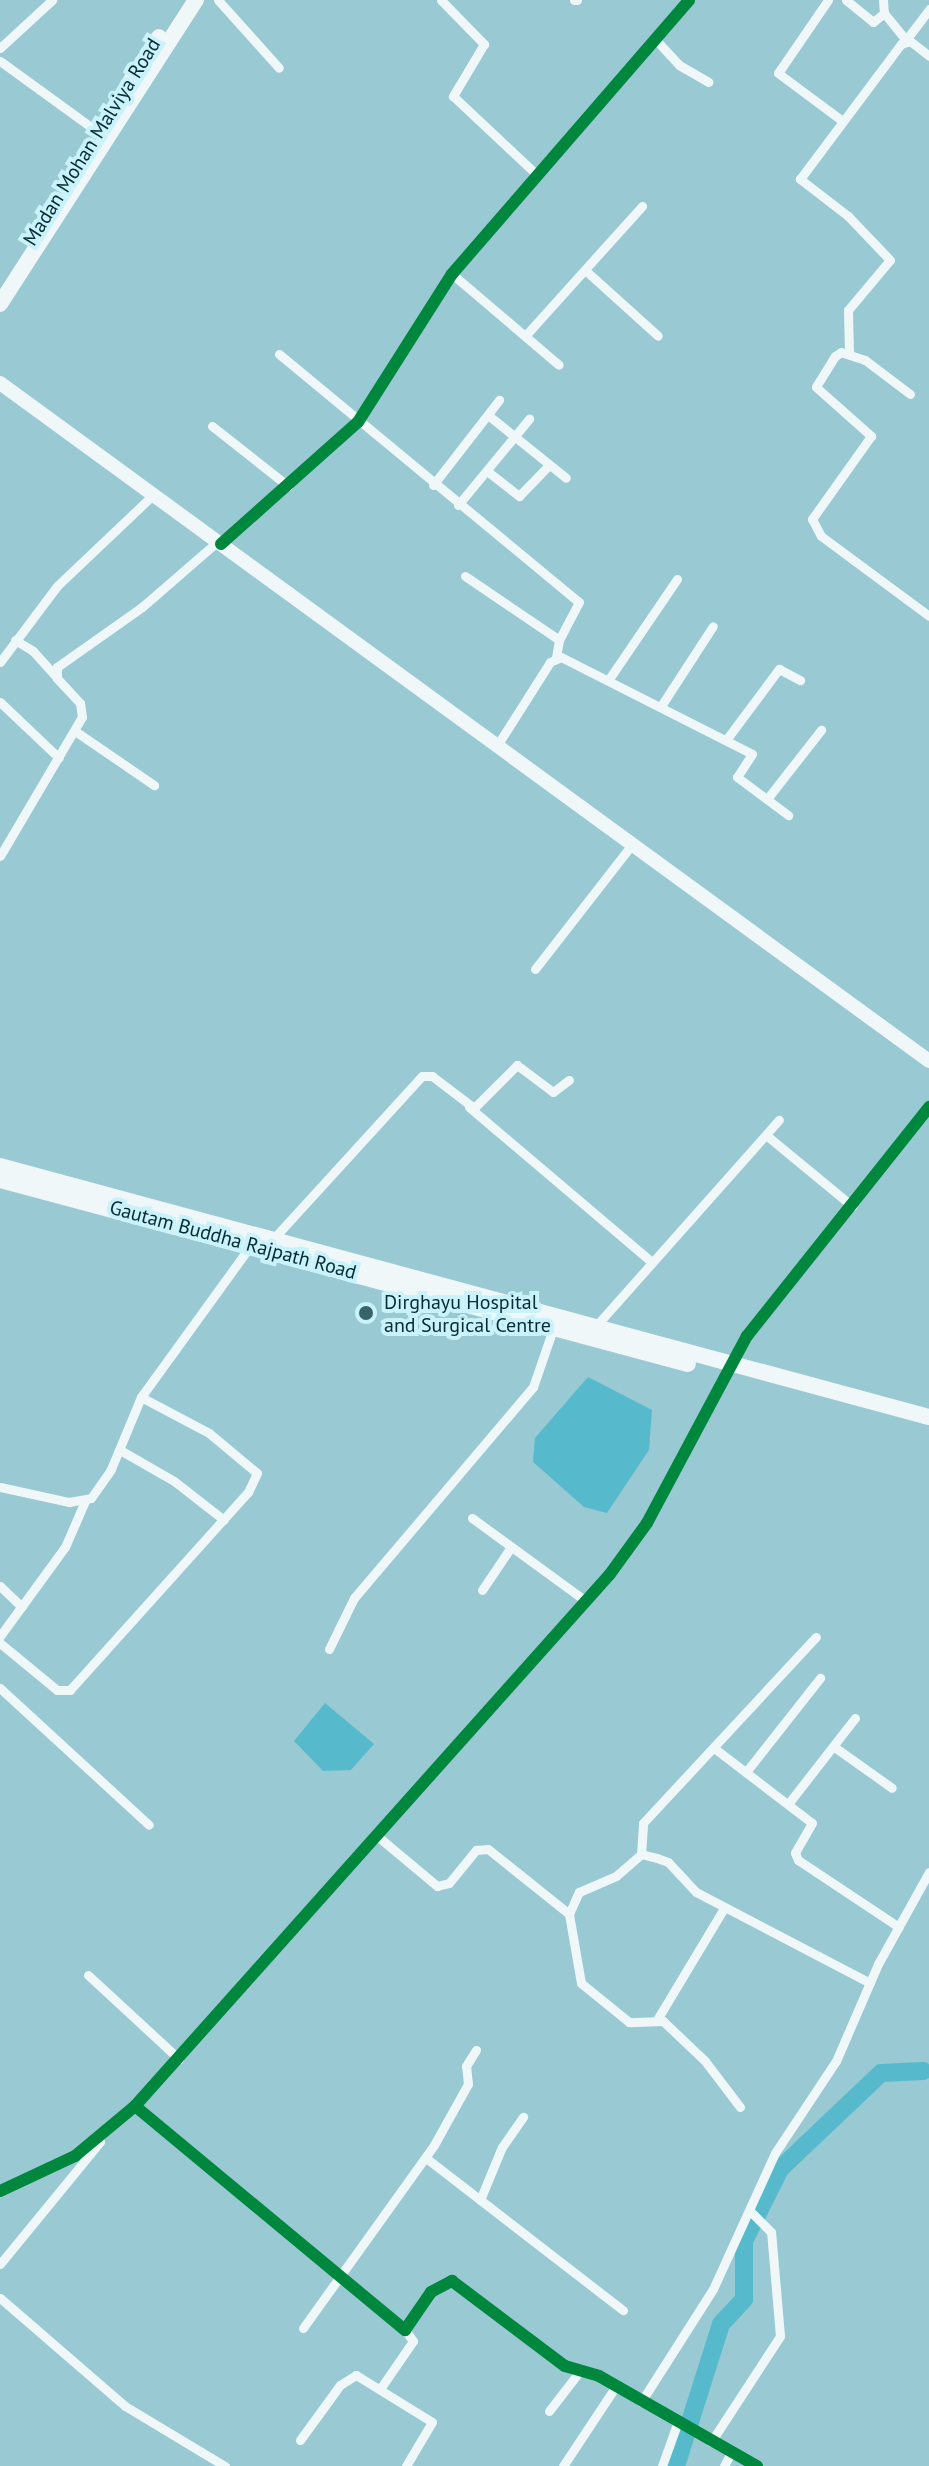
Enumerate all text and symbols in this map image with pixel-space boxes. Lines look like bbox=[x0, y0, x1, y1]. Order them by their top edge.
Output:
street label: Madan Mohan Malviya Road bbox=[18, 34, 166, 250]
street label: Gautam Buddha Rajpath Road bbox=[107, 1195, 359, 1285]
place label: Dirghayu Hospital and Surgical Centre bbox=[384, 1290, 551, 1337]
marker: Dirghayu Hospital and Surgical Centre bbox=[355, 1302, 377, 1324]

